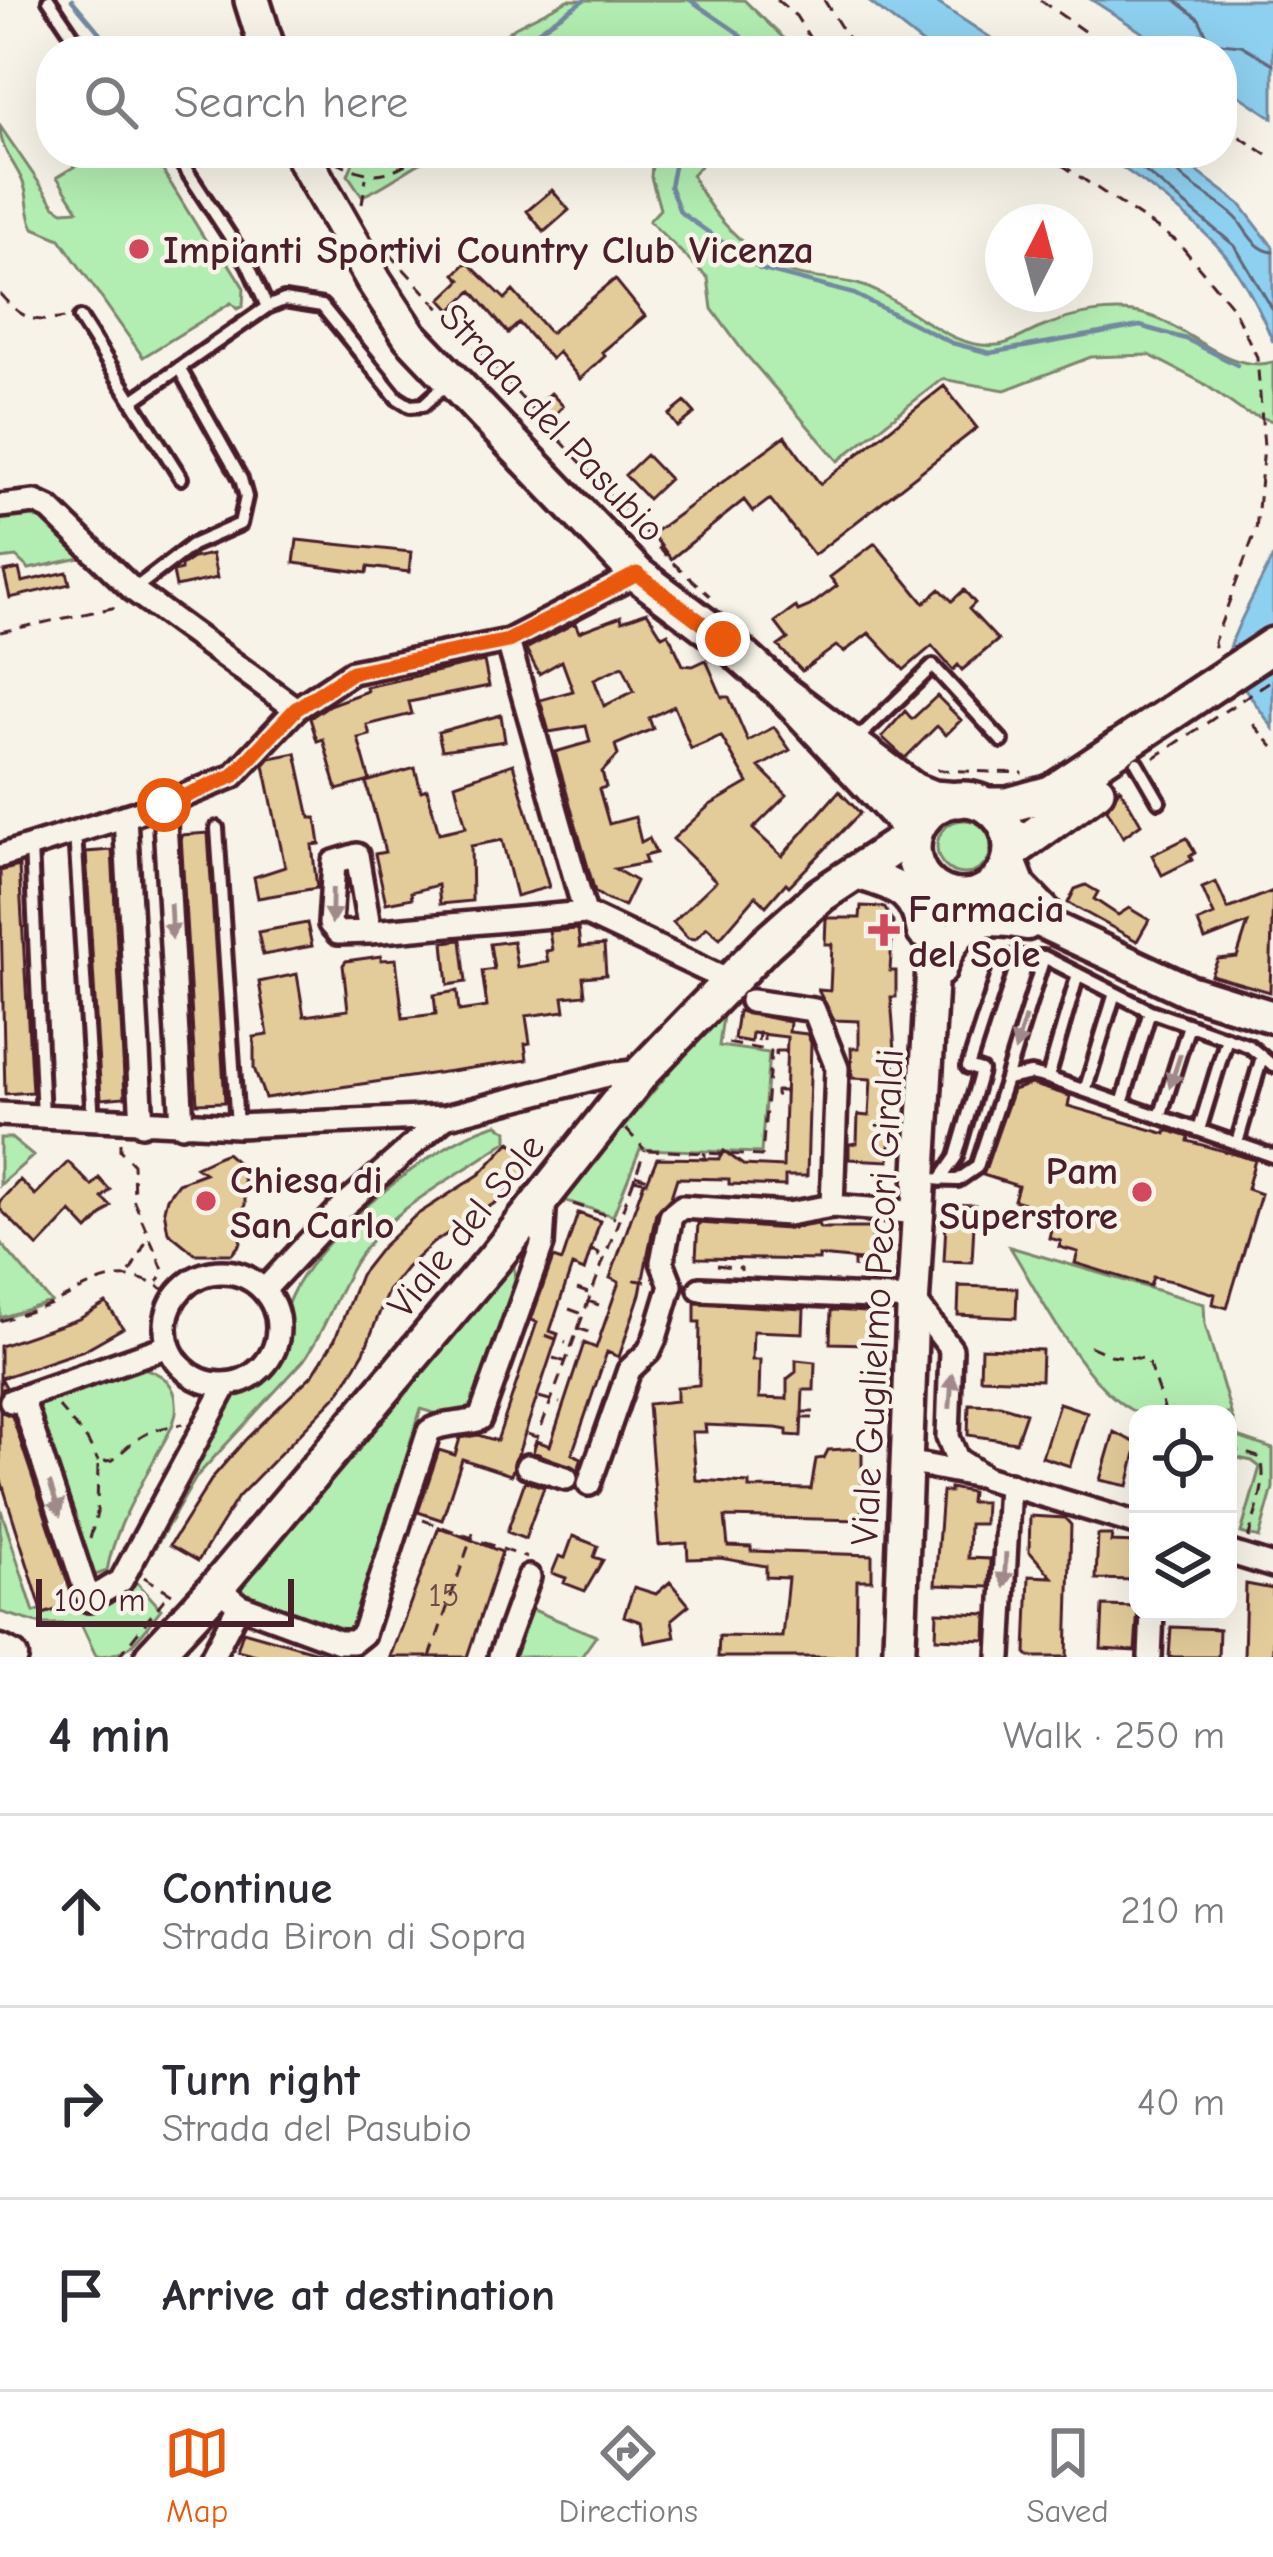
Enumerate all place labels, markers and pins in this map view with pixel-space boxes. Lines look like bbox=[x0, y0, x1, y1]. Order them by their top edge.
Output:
place label: Impianti Sportivi Country Club Vicenza bbox=[163, 228, 814, 273]
marker: Impianti Sportivi Country Club Vicenza bbox=[126, 236, 152, 262]
place label: Farmacia del Sole bbox=[908, 887, 1065, 977]
marker: Farmacia del Sole bbox=[871, 917, 897, 943]
place label: Pam Superstore bbox=[939, 1149, 1118, 1239]
place label: Chiesa di San Carlo bbox=[230, 1158, 395, 1248]
marker: Pam Superstore bbox=[1129, 1179, 1155, 1205]
marker: Chiesa di San Carlo bbox=[193, 1188, 219, 1214]

